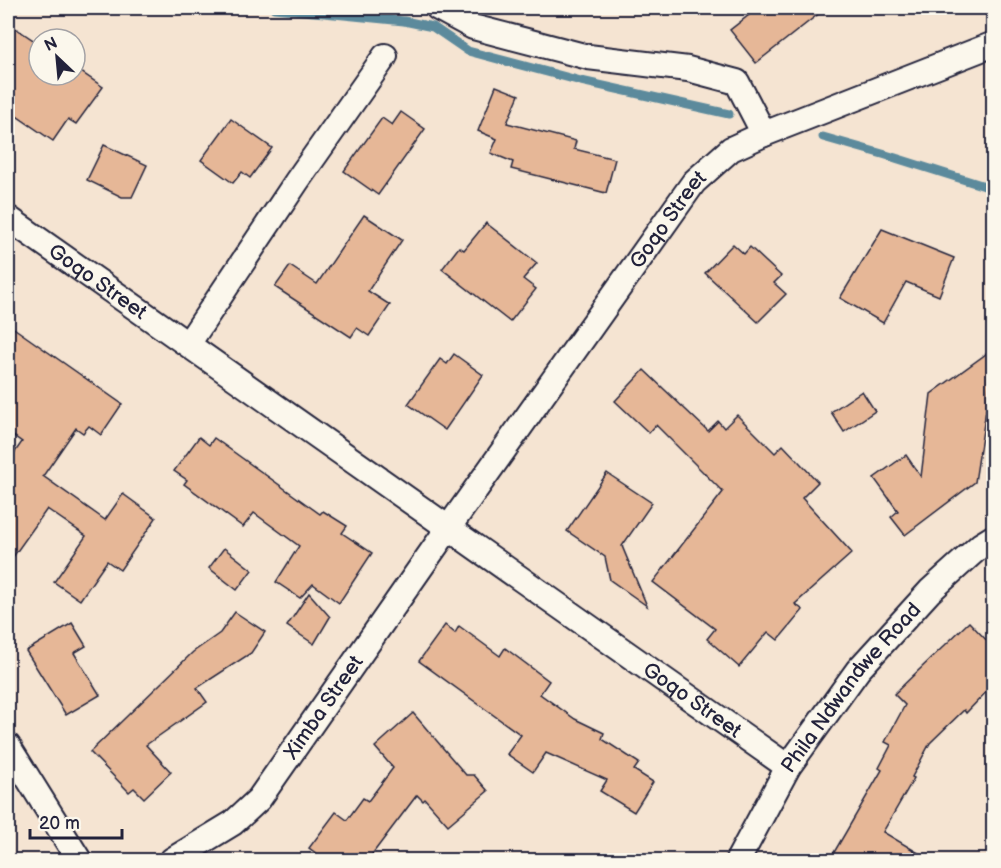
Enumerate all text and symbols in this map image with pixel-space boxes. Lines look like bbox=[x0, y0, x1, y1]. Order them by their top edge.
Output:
north arrow bbox=[27, 27, 87, 87]
text: N bbox=[42, 34, 61, 56]
street label: Goqo Street bbox=[624, 164, 712, 273]
street label: Goqo Street bbox=[44, 238, 153, 325]
street label: Phila Ndwandwe Road bbox=[776, 597, 926, 778]
street label: Ximba Street bbox=[278, 650, 369, 765]
street label: Goqo Street bbox=[638, 656, 747, 743]
scale bar bbox=[30, 802, 122, 840]
text: 20 m bbox=[39, 813, 80, 834]

